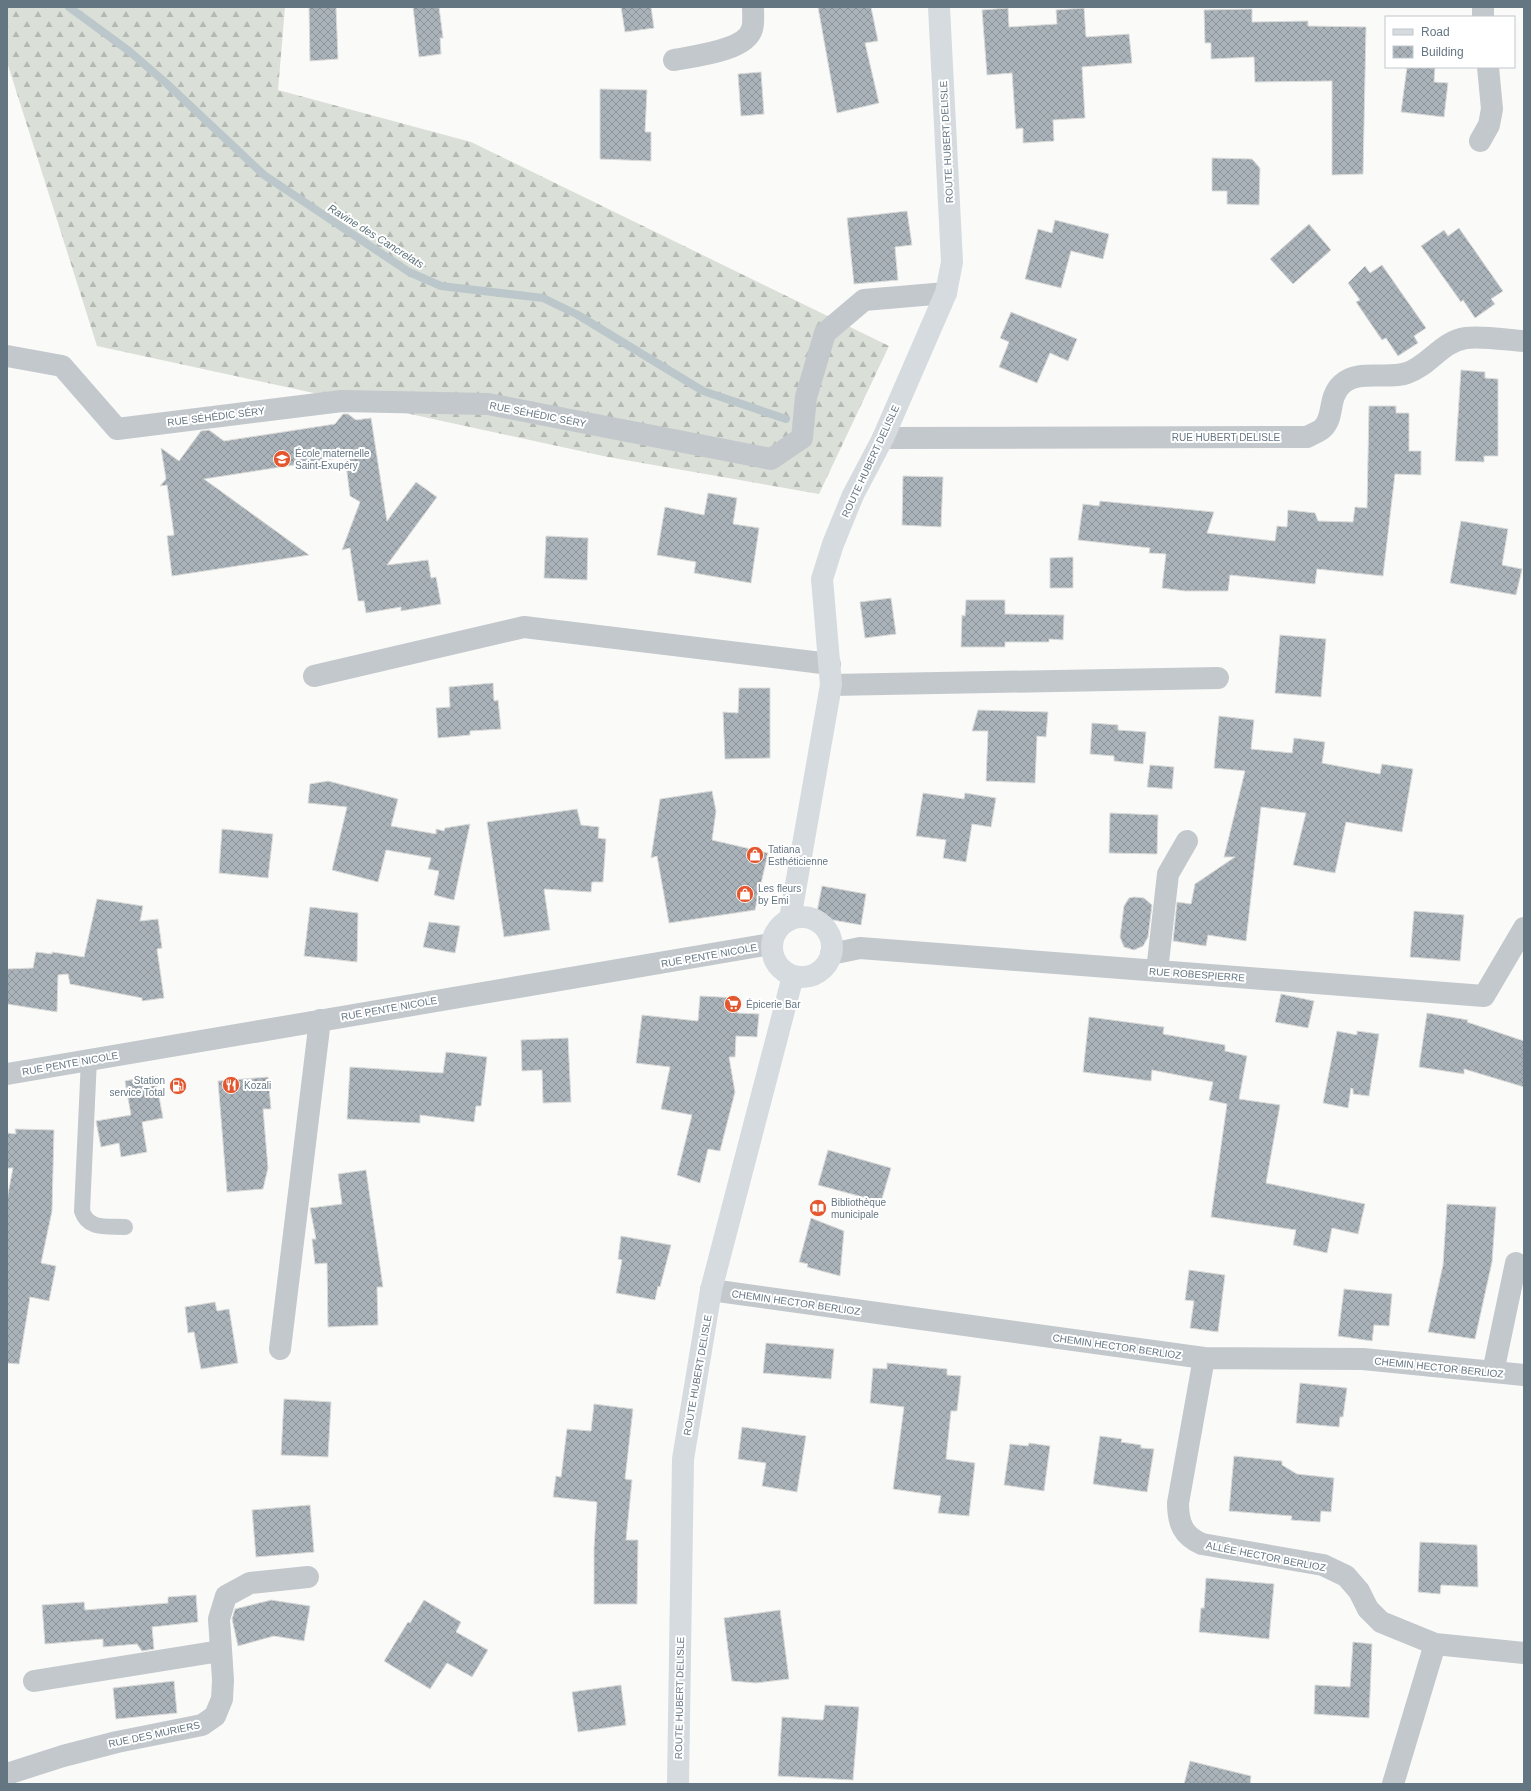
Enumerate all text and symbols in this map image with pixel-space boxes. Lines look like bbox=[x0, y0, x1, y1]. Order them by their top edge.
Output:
legend bbox=[1385, 16, 1515, 68]
text: Road bbox=[1421, 25, 1450, 39]
text: Building bbox=[1421, 45, 1464, 59]
street label: ROUTE HUBERT DELISLE bbox=[938, 80, 955, 203]
water label: Ravine des Cancrelats bbox=[326, 202, 427, 271]
street label: RUE SÉHÉDIC SÉRY bbox=[489, 399, 588, 429]
street label: ROUTE HUBERT DELISLE bbox=[840, 403, 901, 519]
street label: RUE SÉHÉDIC SÉRY bbox=[167, 404, 266, 428]
street label: RUE HUBERT DELISLE bbox=[1172, 432, 1281, 443]
place label: École maternelle Saint-Exupéry bbox=[295, 447, 370, 471]
school or university icon: École maternelle Saint-Exupéry bbox=[272, 449, 292, 469]
place label: Tatiana Esthéticienne bbox=[768, 844, 828, 867]
shop icon: Tatiana Esthéticienne bbox=[745, 845, 765, 865]
place label: Les fleurs by Emi bbox=[758, 883, 801, 906]
shop icon: Les fleurs by Emi bbox=[735, 884, 755, 904]
street label: RUE PENTE NICOLE bbox=[660, 942, 758, 969]
street label: RUE ROBESPIERRE bbox=[1149, 966, 1246, 983]
supermarket icon: Épicerie Bar bbox=[723, 994, 743, 1014]
street label: RUE PENTE NICOLE bbox=[340, 995, 438, 1022]
place label: Épicerie Bar bbox=[746, 998, 801, 1010]
street label: RUE PENTE NICOLE bbox=[21, 1050, 119, 1077]
place label: Station service Total bbox=[110, 1075, 165, 1098]
restaurant icon: Kozali bbox=[221, 1075, 241, 1095]
fuel station icon: Station service Total bbox=[168, 1076, 188, 1096]
place label: Kozali bbox=[244, 1080, 271, 1091]
place label: Bibliothèque municipale bbox=[831, 1197, 886, 1220]
library icon: Bibliothèque municipale bbox=[808, 1198, 828, 1218]
street label: CHEMIN HECTOR BERLIOZ bbox=[731, 1288, 861, 1317]
street label: ROUTE HUBERT DELISLE bbox=[681, 1314, 714, 1436]
street label: CHEMIN HECTOR BERLIOZ bbox=[1052, 1332, 1182, 1361]
street label: CHEMIN HECTOR BERLIOZ bbox=[1374, 1355, 1504, 1380]
street label: ALLÉE HECTOR BERLIOZ bbox=[1205, 1539, 1327, 1573]
street label: ROUTE HUBERT DELISLE bbox=[673, 1636, 686, 1759]
street label: RUE DES MURIERS bbox=[107, 1719, 201, 1750]

